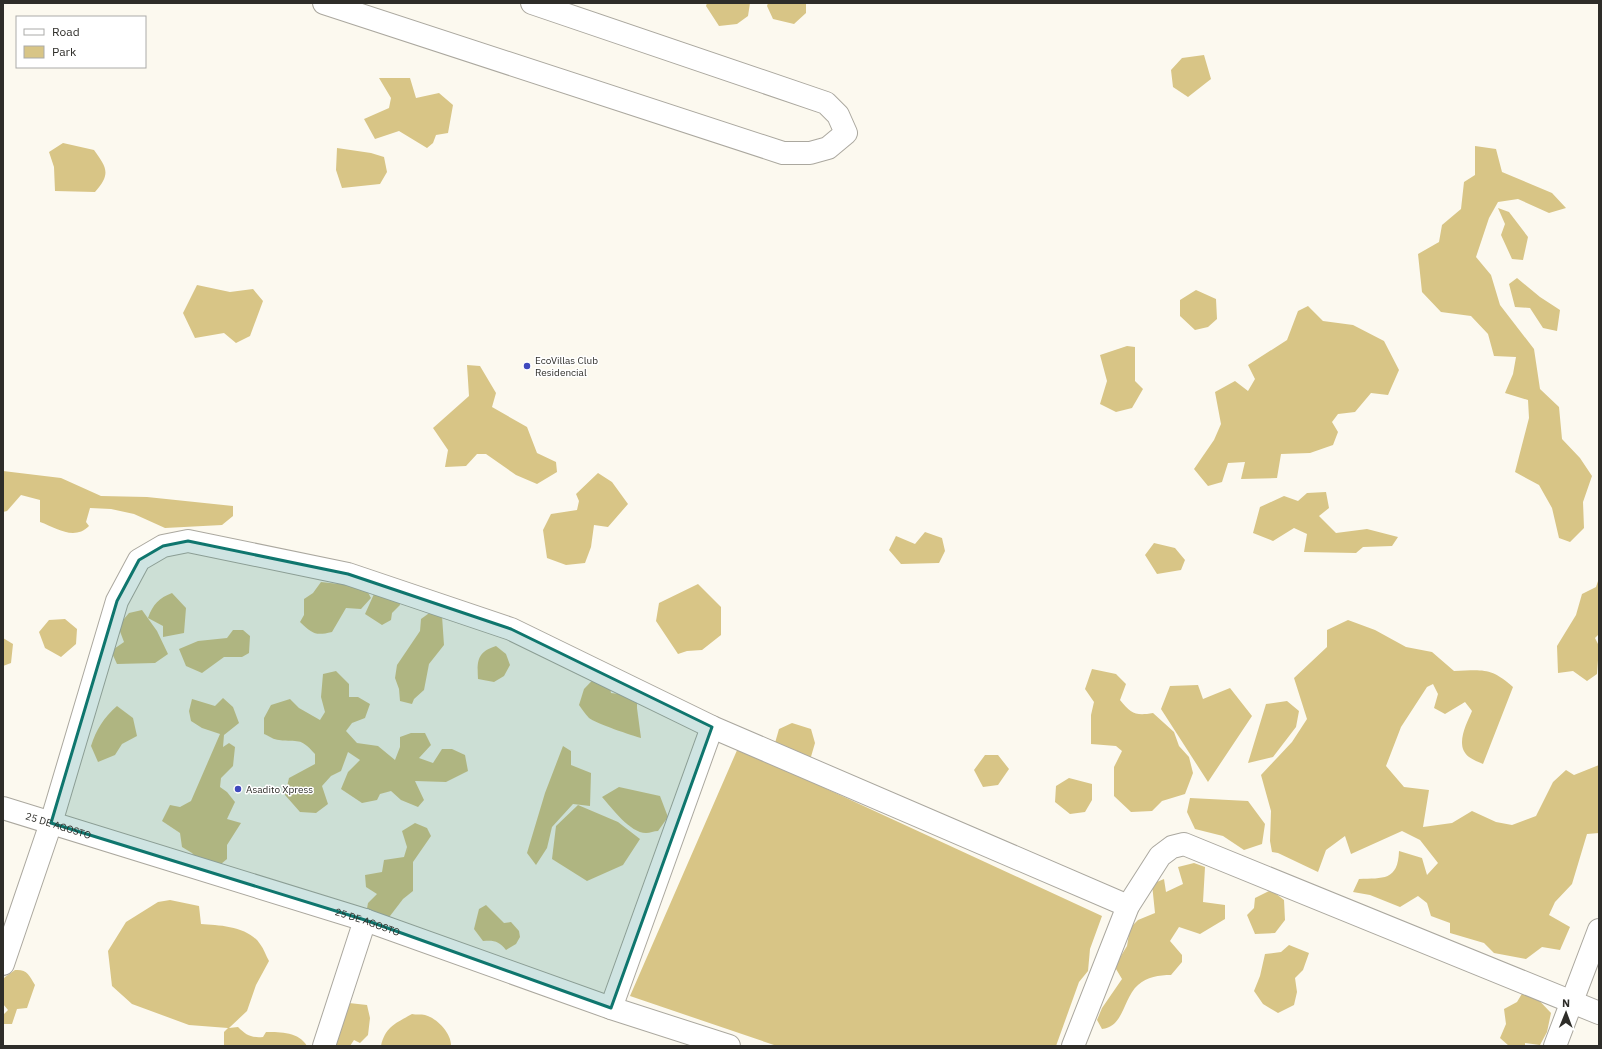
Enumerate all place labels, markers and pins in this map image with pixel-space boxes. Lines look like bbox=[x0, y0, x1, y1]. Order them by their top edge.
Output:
place label: EcoVillas Club Residencial bbox=[535, 354, 598, 379]
marker: EcoVillas Club Residencial bbox=[522, 361, 532, 371]
place label: Asadito Xpress bbox=[246, 783, 313, 796]
marker: Asadito Xpress bbox=[233, 784, 243, 794]

